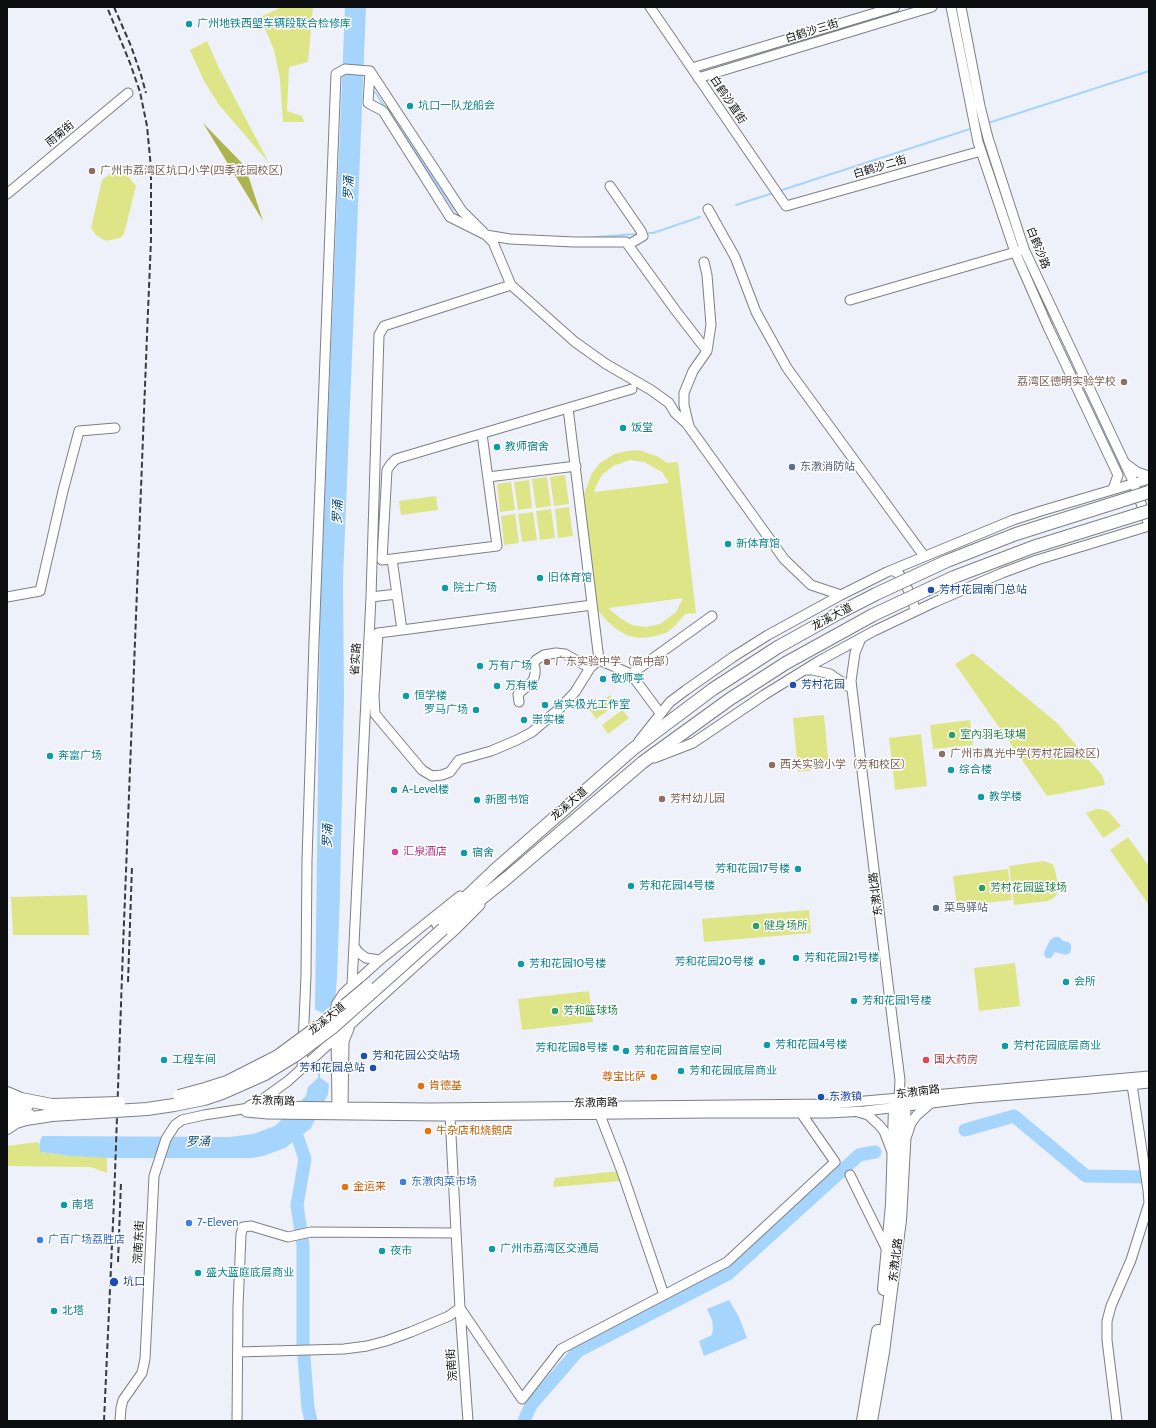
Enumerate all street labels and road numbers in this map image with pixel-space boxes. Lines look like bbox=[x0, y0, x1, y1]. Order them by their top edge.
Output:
street label: 白鹤沙三街 bbox=[784, 17, 840, 45]
street label: 白鹤沙直街 bbox=[707, 74, 749, 126]
street label: 雨菊街 bbox=[43, 118, 77, 150]
street label: 白鹤沙二街 bbox=[852, 153, 908, 181]
street label: 白鹤沙路 bbox=[1024, 225, 1052, 271]
street label: 龙溪大道 bbox=[809, 601, 855, 633]
street label: 省实路 bbox=[349, 642, 363, 676]
street label: 龙溪大道 bbox=[548, 785, 590, 823]
street label: 东漖北路 bbox=[867, 871, 885, 917]
street label: 龙溪大道 bbox=[306, 1000, 348, 1038]
street label: 东漖南路 bbox=[895, 1083, 941, 1101]
street label: 东漖南路 bbox=[251, 1094, 295, 1108]
street label: 东漖南路 bbox=[574, 1096, 618, 1110]
street label: 浣南东街 bbox=[131, 1220, 147, 1264]
street label: 东漖北路 bbox=[887, 1237, 905, 1283]
street label: 浣南街 bbox=[444, 1348, 460, 1382]

